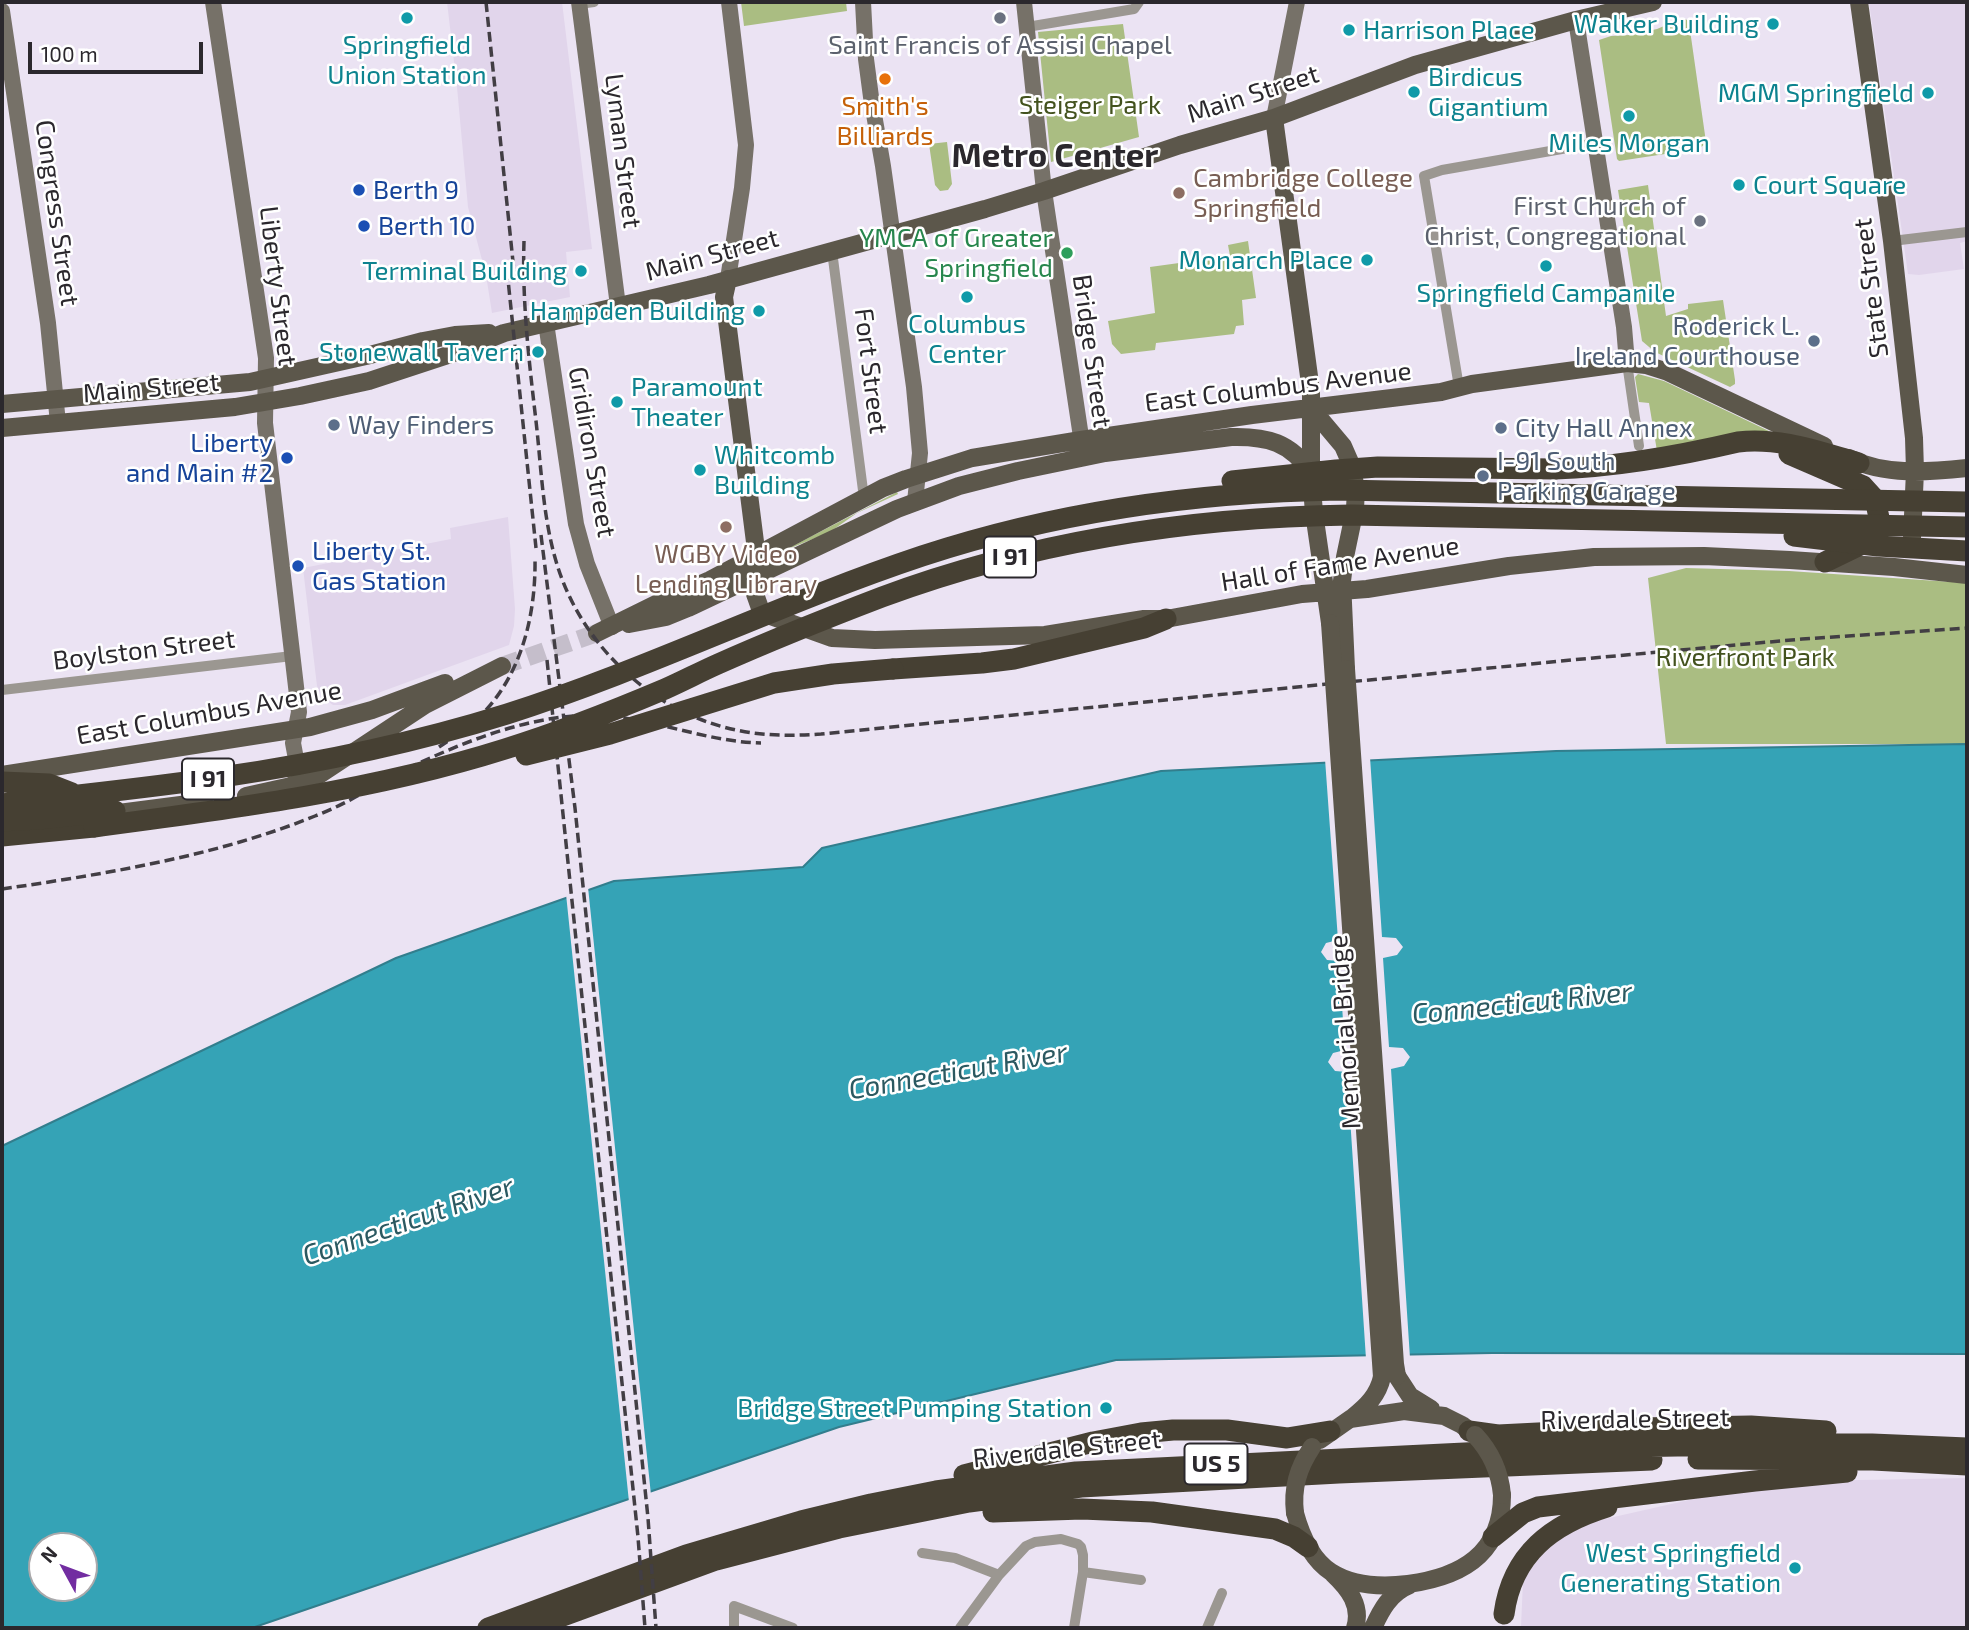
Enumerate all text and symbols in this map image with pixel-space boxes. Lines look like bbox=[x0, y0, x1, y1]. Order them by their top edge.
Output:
place label: Walker Building bbox=[1574, 8, 1759, 40]
marker: Springfield Union Station bbox=[399, 10, 415, 26]
marker: Saint Francis of Assisi Chapel bbox=[992, 10, 1008, 26]
place label: Harrison Place bbox=[1363, 14, 1535, 46]
marker: Walker Building bbox=[1765, 16, 1781, 32]
marker: Harrison Place bbox=[1341, 22, 1357, 38]
scale bar bbox=[32, 28, 206, 72]
place label: Springfield Union Station bbox=[327, 29, 487, 90]
place label: Saint Francis of Assisi Chapel bbox=[828, 29, 1172, 61]
text: 100 m bbox=[41, 41, 98, 66]
street label: Main Street bbox=[1183, 58, 1323, 130]
place label: Birdicus Gigantium bbox=[1428, 61, 1548, 122]
marker: Smith's Billiards bbox=[877, 71, 893, 87]
street label: Lyman Street bbox=[598, 72, 648, 230]
place label: MGM Springfield bbox=[1718, 77, 1914, 109]
marker: Birdicus Gigantium bbox=[1406, 84, 1422, 100]
marker: MGM Springfield bbox=[1920, 85, 1936, 101]
park label: Steiger Park bbox=[1019, 89, 1161, 121]
place label: Smith's Billiards bbox=[836, 90, 934, 152]
marker: Miles Morgan bbox=[1621, 108, 1637, 124]
street label: Congress Street bbox=[28, 118, 86, 308]
place label: Miles Morgan bbox=[1548, 127, 1710, 159]
district label: Metro Center bbox=[952, 136, 1158, 176]
place label: Cambridge College Springfield bbox=[1193, 162, 1413, 224]
place label: Court Square bbox=[1753, 169, 1906, 201]
place label: Berth 9 bbox=[373, 174, 459, 206]
marker: Court Square bbox=[1731, 177, 1747, 193]
marker: Berth 9 bbox=[351, 182, 367, 198]
marker: Cambridge College Springfield bbox=[1171, 185, 1187, 201]
place label: First Church of Christ, Congregational bbox=[1424, 190, 1686, 252]
street label: Liberty Street bbox=[253, 204, 303, 368]
place label: Berth 10 bbox=[378, 210, 475, 242]
marker: First Church of Christ, Congregational bbox=[1692, 213, 1708, 229]
street label: State Street bbox=[1847, 216, 1895, 360]
marker: Berth 10 bbox=[356, 218, 372, 234]
street label: Main Street bbox=[642, 222, 782, 288]
place label: YMCA of Greater Springfield bbox=[859, 222, 1053, 284]
place label: Monarch Place bbox=[1179, 244, 1353, 276]
marker: YMCA of Greater Springfield bbox=[1059, 245, 1075, 261]
marker: Monarch Place bbox=[1359, 252, 1375, 268]
place label: Terminal Building bbox=[362, 255, 567, 287]
marker: Springfield Campanile bbox=[1538, 258, 1554, 274]
marker: Terminal Building bbox=[573, 263, 589, 279]
street label: Bridge Street bbox=[1066, 272, 1118, 430]
place label: Springfield Campanile bbox=[1417, 277, 1675, 309]
marker: Columbus Center bbox=[959, 289, 975, 305]
place label: Hampden Building bbox=[530, 295, 745, 327]
marker: Hampden Building bbox=[751, 303, 767, 319]
street label: Fort Street bbox=[848, 306, 894, 436]
place label: Columbus Center bbox=[908, 308, 1026, 370]
place label: Roderick L. Ireland Courthouse bbox=[1575, 310, 1800, 372]
marker: Roderick L. Ireland Courthouse bbox=[1806, 333, 1822, 349]
place label: Stonewall Tavern bbox=[319, 336, 524, 368]
marker: Stonewall Tavern bbox=[530, 344, 546, 360]
street label: East Columbus Avenue bbox=[1143, 355, 1413, 419]
street label: Gridiron Street bbox=[562, 364, 622, 540]
street label: Main Street bbox=[82, 367, 220, 409]
place label: Paramount Theater bbox=[631, 371, 763, 432]
marker: Paramount Theater bbox=[609, 394, 625, 410]
place label: Way Finders bbox=[348, 409, 494, 441]
place label: City Hall Annex bbox=[1515, 412, 1693, 444]
marker: Way Finders bbox=[326, 417, 342, 433]
marker: City Hall Annex bbox=[1493, 420, 1509, 436]
place label: Liberty and Main #2 bbox=[126, 427, 273, 488]
place label: Whitcomb Building bbox=[714, 439, 835, 500]
place label: I-91 South Parking Garage bbox=[1497, 445, 1676, 506]
marker: Liberty and Main #2 bbox=[279, 450, 295, 466]
marker: Whitcomb Building bbox=[692, 462, 708, 478]
marker: I-91 South Parking Garage bbox=[1475, 468, 1491, 484]
marker: WGBY Video Lending Library bbox=[718, 519, 734, 535]
street label: Hall of Fame Avenue bbox=[1219, 530, 1461, 598]
place label: Liberty St. Gas Station bbox=[312, 535, 446, 596]
road number: I 91 bbox=[984, 536, 1036, 578]
place label: WGBY Video Lending Library bbox=[635, 538, 817, 600]
marker: Liberty St. Gas Station bbox=[290, 558, 306, 574]
street label: Boylston Street bbox=[51, 623, 237, 677]
park label: Riverfront Park bbox=[1655, 641, 1835, 673]
street label: East Columbus Avenue bbox=[74, 674, 344, 752]
road number: I 91 bbox=[182, 758, 234, 800]
street label: Memorial Bridge bbox=[1323, 934, 1367, 1130]
water label: Connecticut River bbox=[1410, 975, 1634, 1031]
water label: Connecticut River bbox=[846, 1035, 1070, 1107]
water label: Connecticut River bbox=[298, 1169, 518, 1273]
place label: Bridge Street Pumping Station bbox=[737, 1392, 1092, 1424]
marker: Bridge Street Pumping Station bbox=[1098, 1400, 1114, 1416]
street label: Riverdale Street bbox=[1540, 1402, 1730, 1436]
street label: Riverdale Street bbox=[971, 1424, 1163, 1474]
road number: US 5 bbox=[1184, 1444, 1248, 1484]
north arrow bbox=[28, 1532, 98, 1602]
place label: West Springfield Generating Station bbox=[1560, 1537, 1781, 1598]
text: N bbox=[35, 1541, 61, 1567]
marker: West Springfield Generating Station bbox=[1787, 1560, 1803, 1576]

